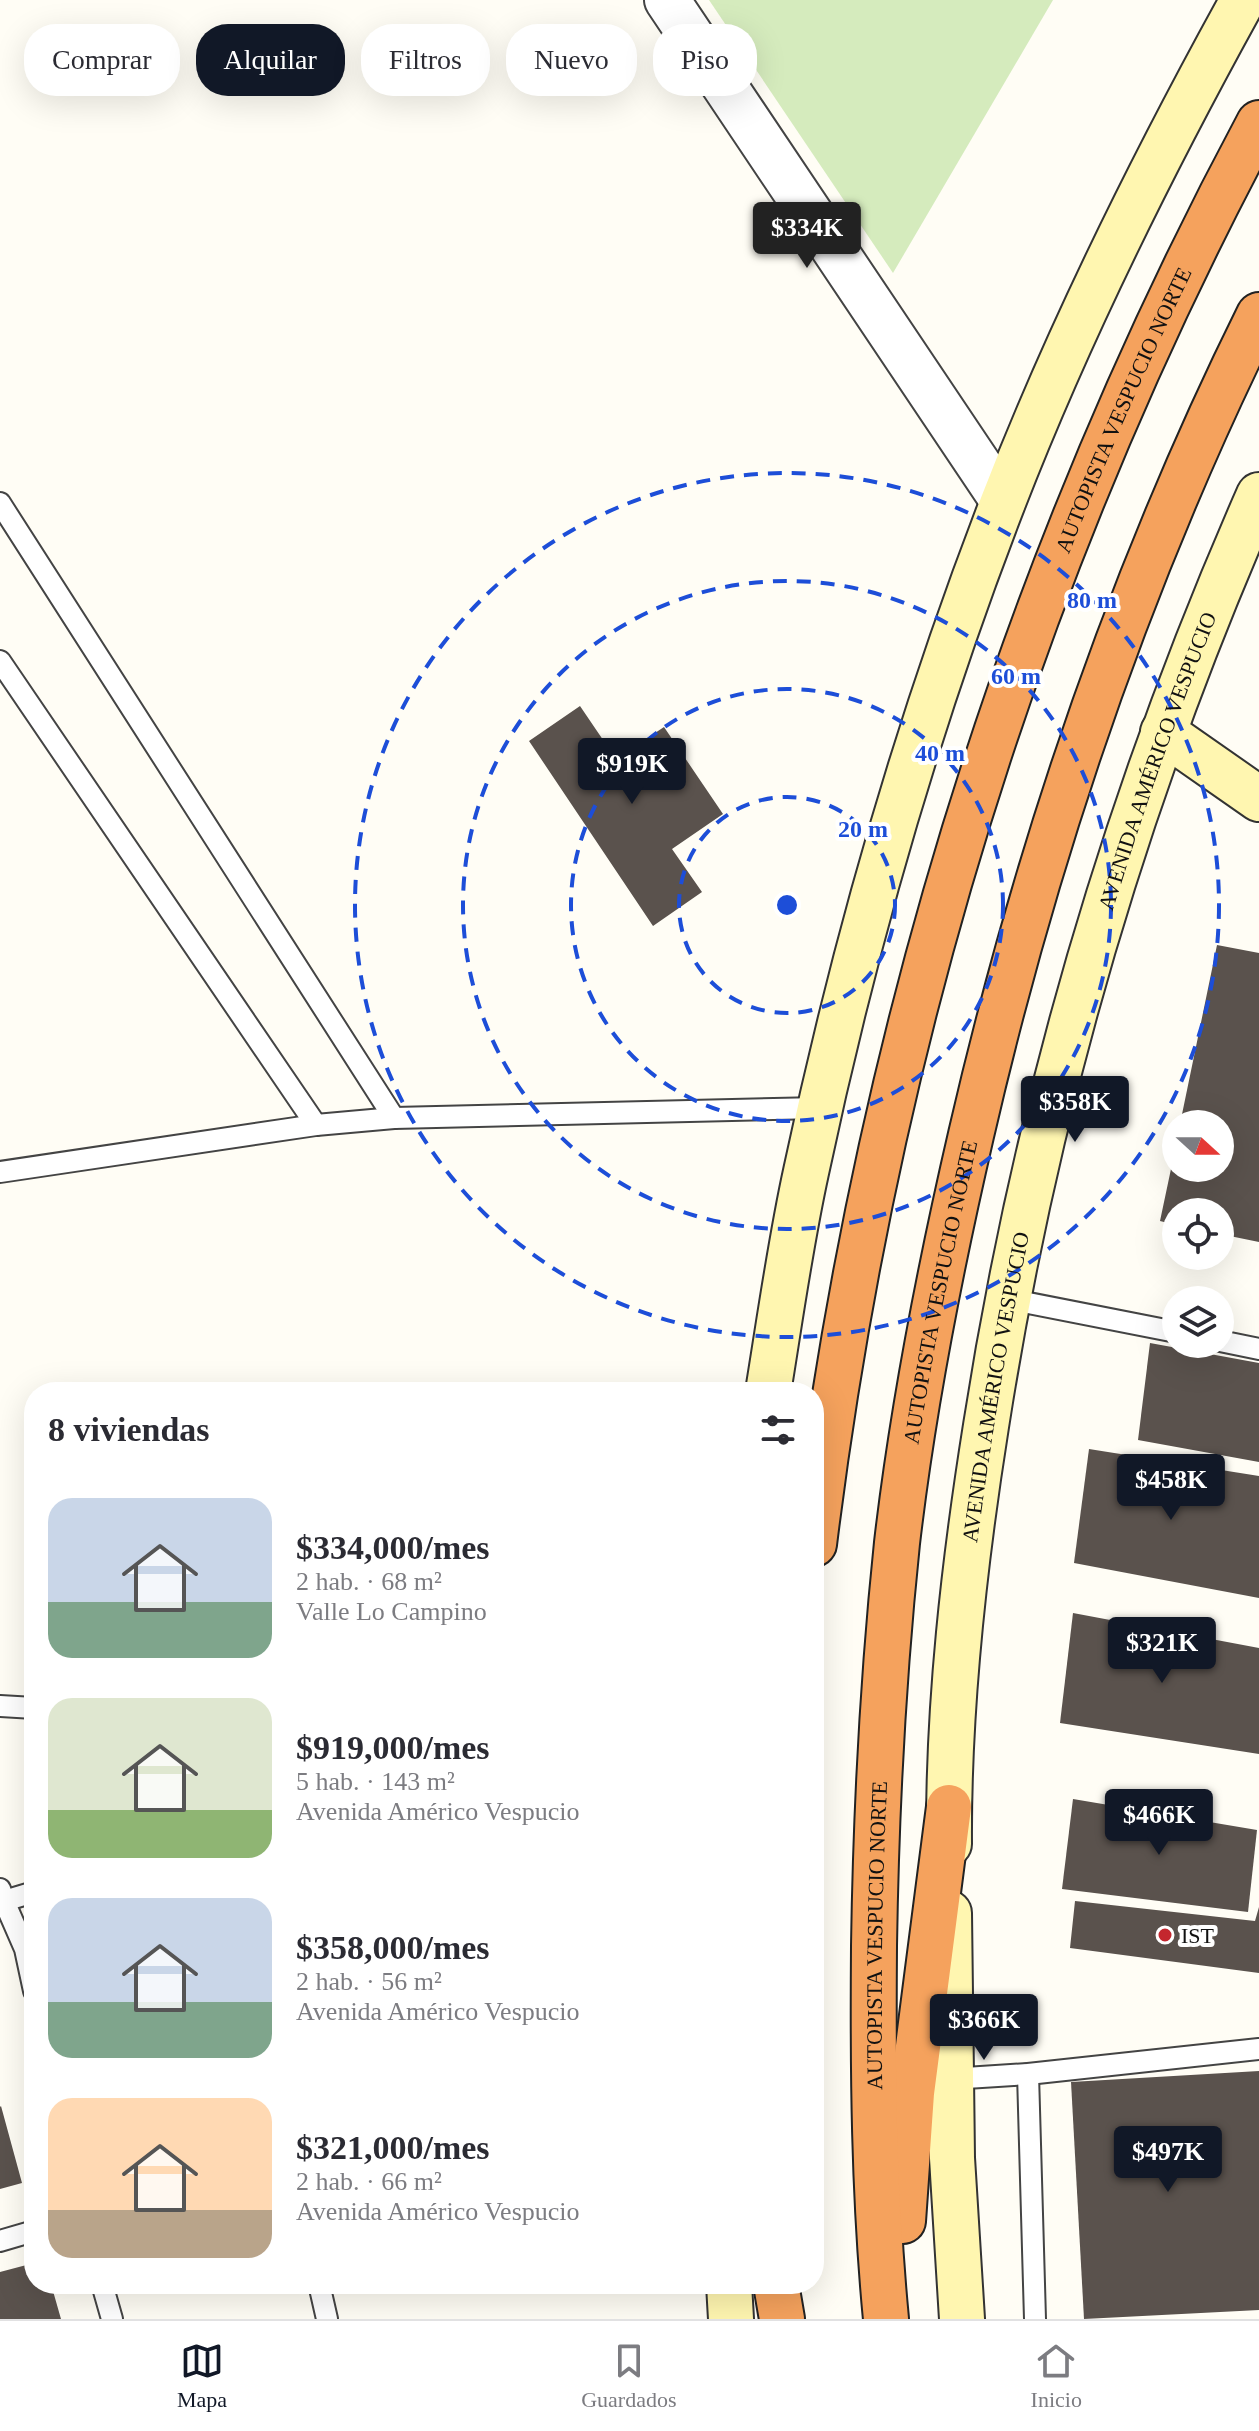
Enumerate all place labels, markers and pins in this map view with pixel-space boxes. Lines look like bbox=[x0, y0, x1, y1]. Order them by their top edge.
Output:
pin: $334K bbox=[751, 202, 863, 270]
pin: $919K bbox=[576, 738, 688, 806]
centre of rings bbox=[773, 891, 801, 919]
pin: $358K bbox=[1019, 1076, 1131, 1144]
pin: $458K bbox=[1115, 1454, 1227, 1522]
pin: $321K bbox=[1106, 1617, 1218, 1685]
pin: $466K bbox=[1103, 1789, 1215, 1857]
place label: IST bbox=[1181, 1923, 1215, 1948]
marker: IST bbox=[1156, 1926, 1174, 1944]
pin: $366K bbox=[928, 1994, 1040, 2062]
pin: $497K bbox=[1112, 2126, 1224, 2194]

